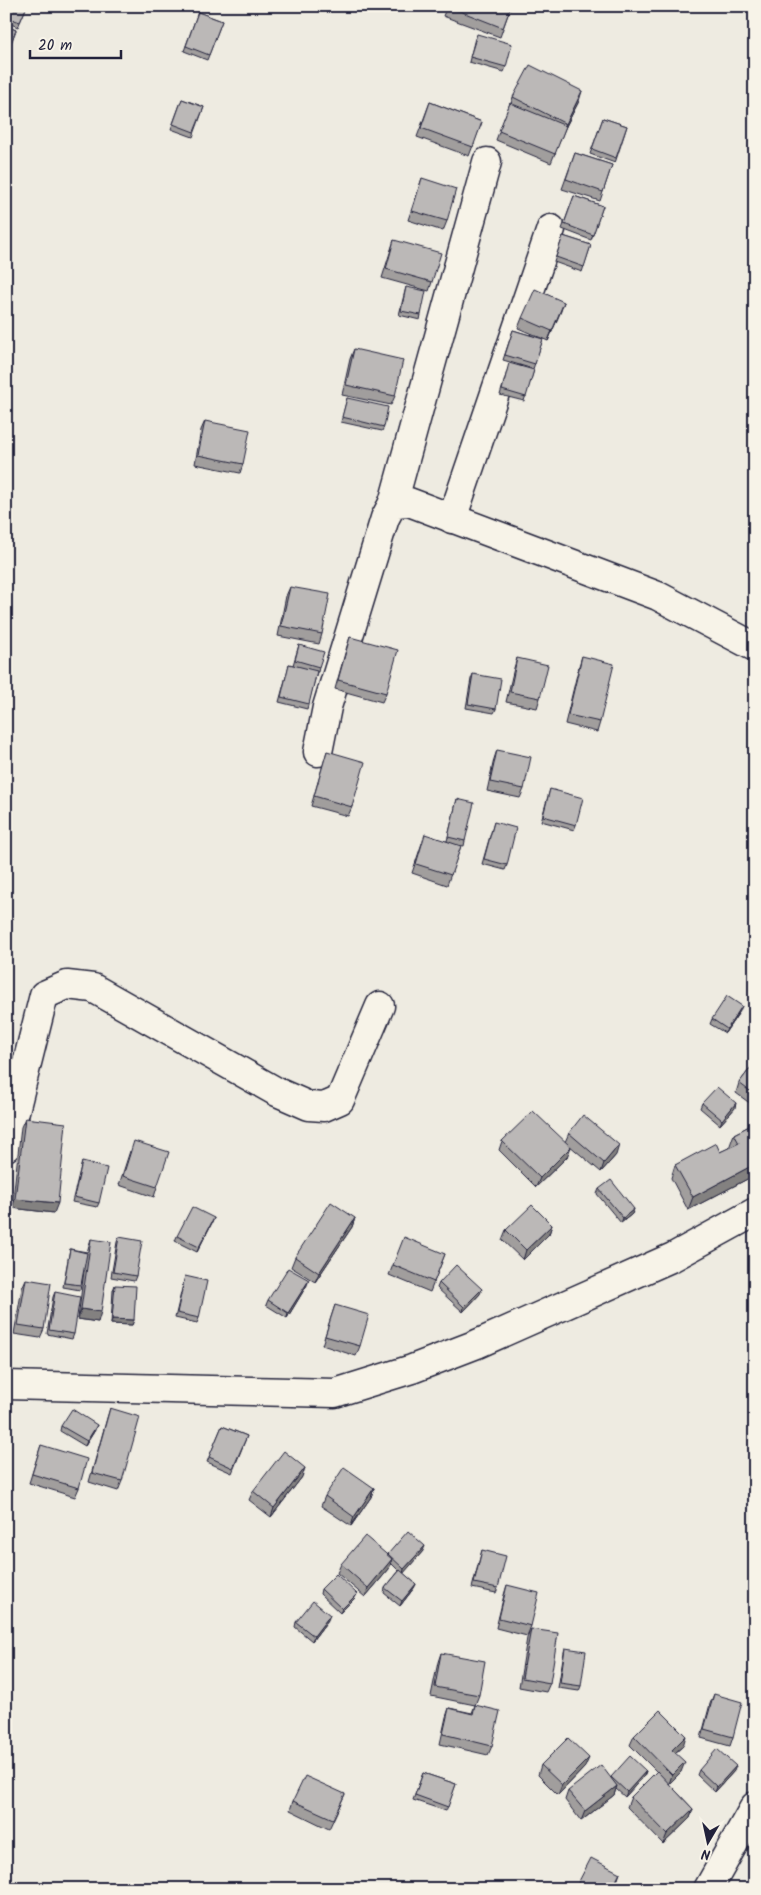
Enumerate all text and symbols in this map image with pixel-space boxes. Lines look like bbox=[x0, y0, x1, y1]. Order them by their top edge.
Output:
scale bar bbox=[30, 28, 121, 60]
text: 20 m bbox=[38, 34, 72, 58]
north arrow bbox=[684, 1818, 734, 1868]
text: N bbox=[700, 1842, 712, 1865]

